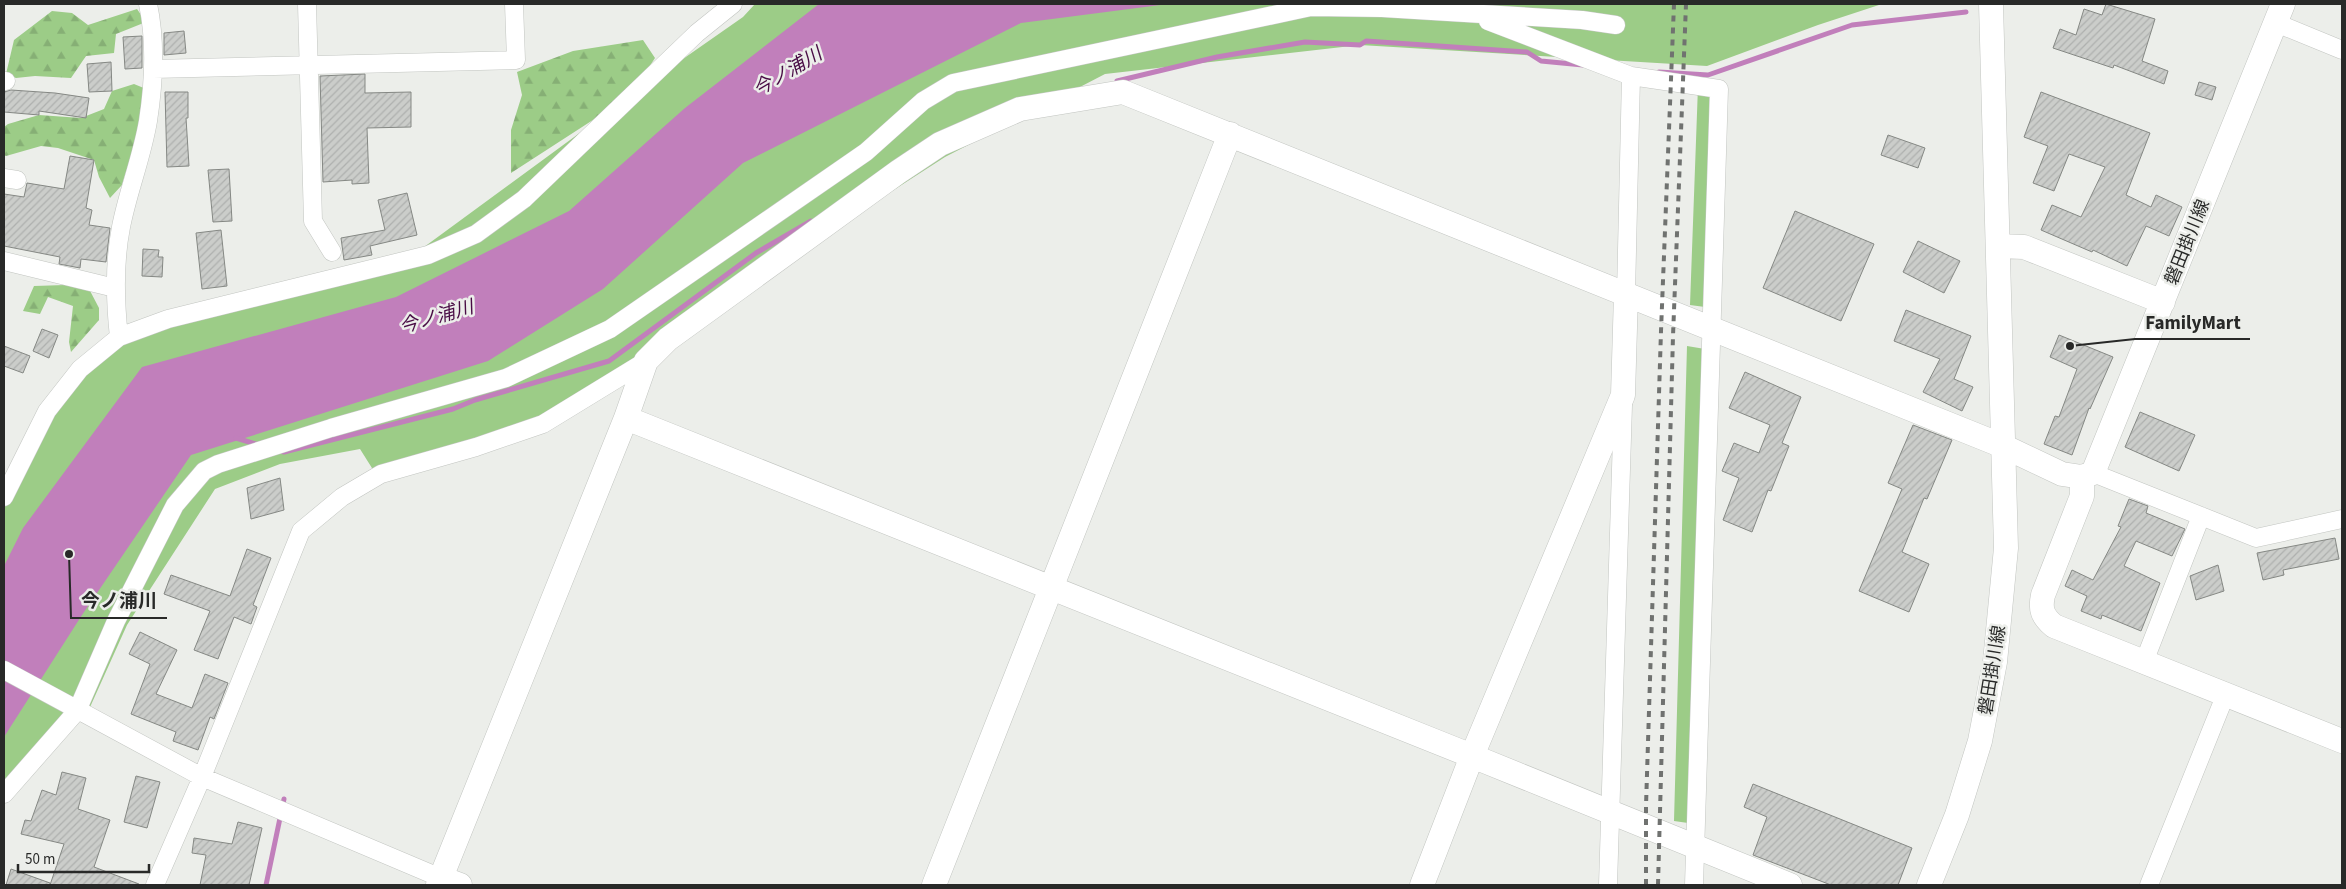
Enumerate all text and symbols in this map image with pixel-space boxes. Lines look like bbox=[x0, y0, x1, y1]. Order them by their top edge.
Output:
water label: 今ノ浦川 bbox=[748, 40, 829, 103]
street label: 磐田掛川線 bbox=[2159, 196, 2216, 289]
water label: 今ノ浦川 bbox=[396, 293, 479, 341]
callout: FamilyMart bbox=[2135, 305, 2250, 339]
text: FamilyMart bbox=[2145, 310, 2241, 337]
callout: 今ノ浦川 bbox=[71, 584, 167, 618]
text: 今ノ浦川 bbox=[81, 588, 157, 615]
street label: 磐田掛川線 bbox=[1973, 624, 2012, 716]
scale bar bbox=[18, 842, 149, 874]
text: 50 m bbox=[25, 849, 55, 870]

